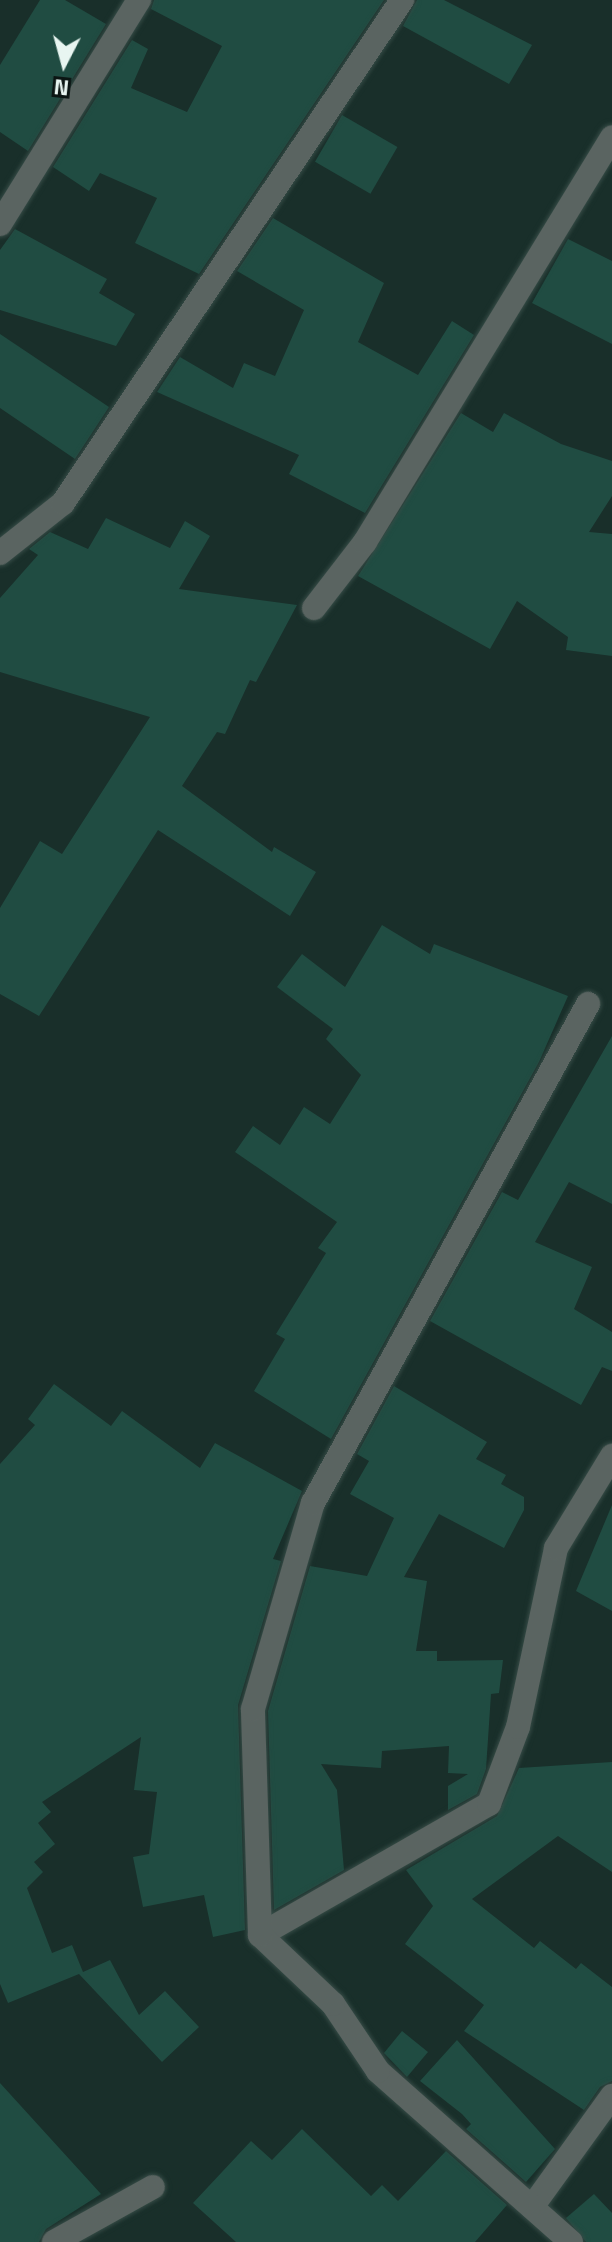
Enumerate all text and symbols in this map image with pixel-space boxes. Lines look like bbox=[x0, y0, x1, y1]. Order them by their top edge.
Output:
north arrow bbox=[24, 24, 104, 104]
text: N bbox=[52, 70, 71, 106]

